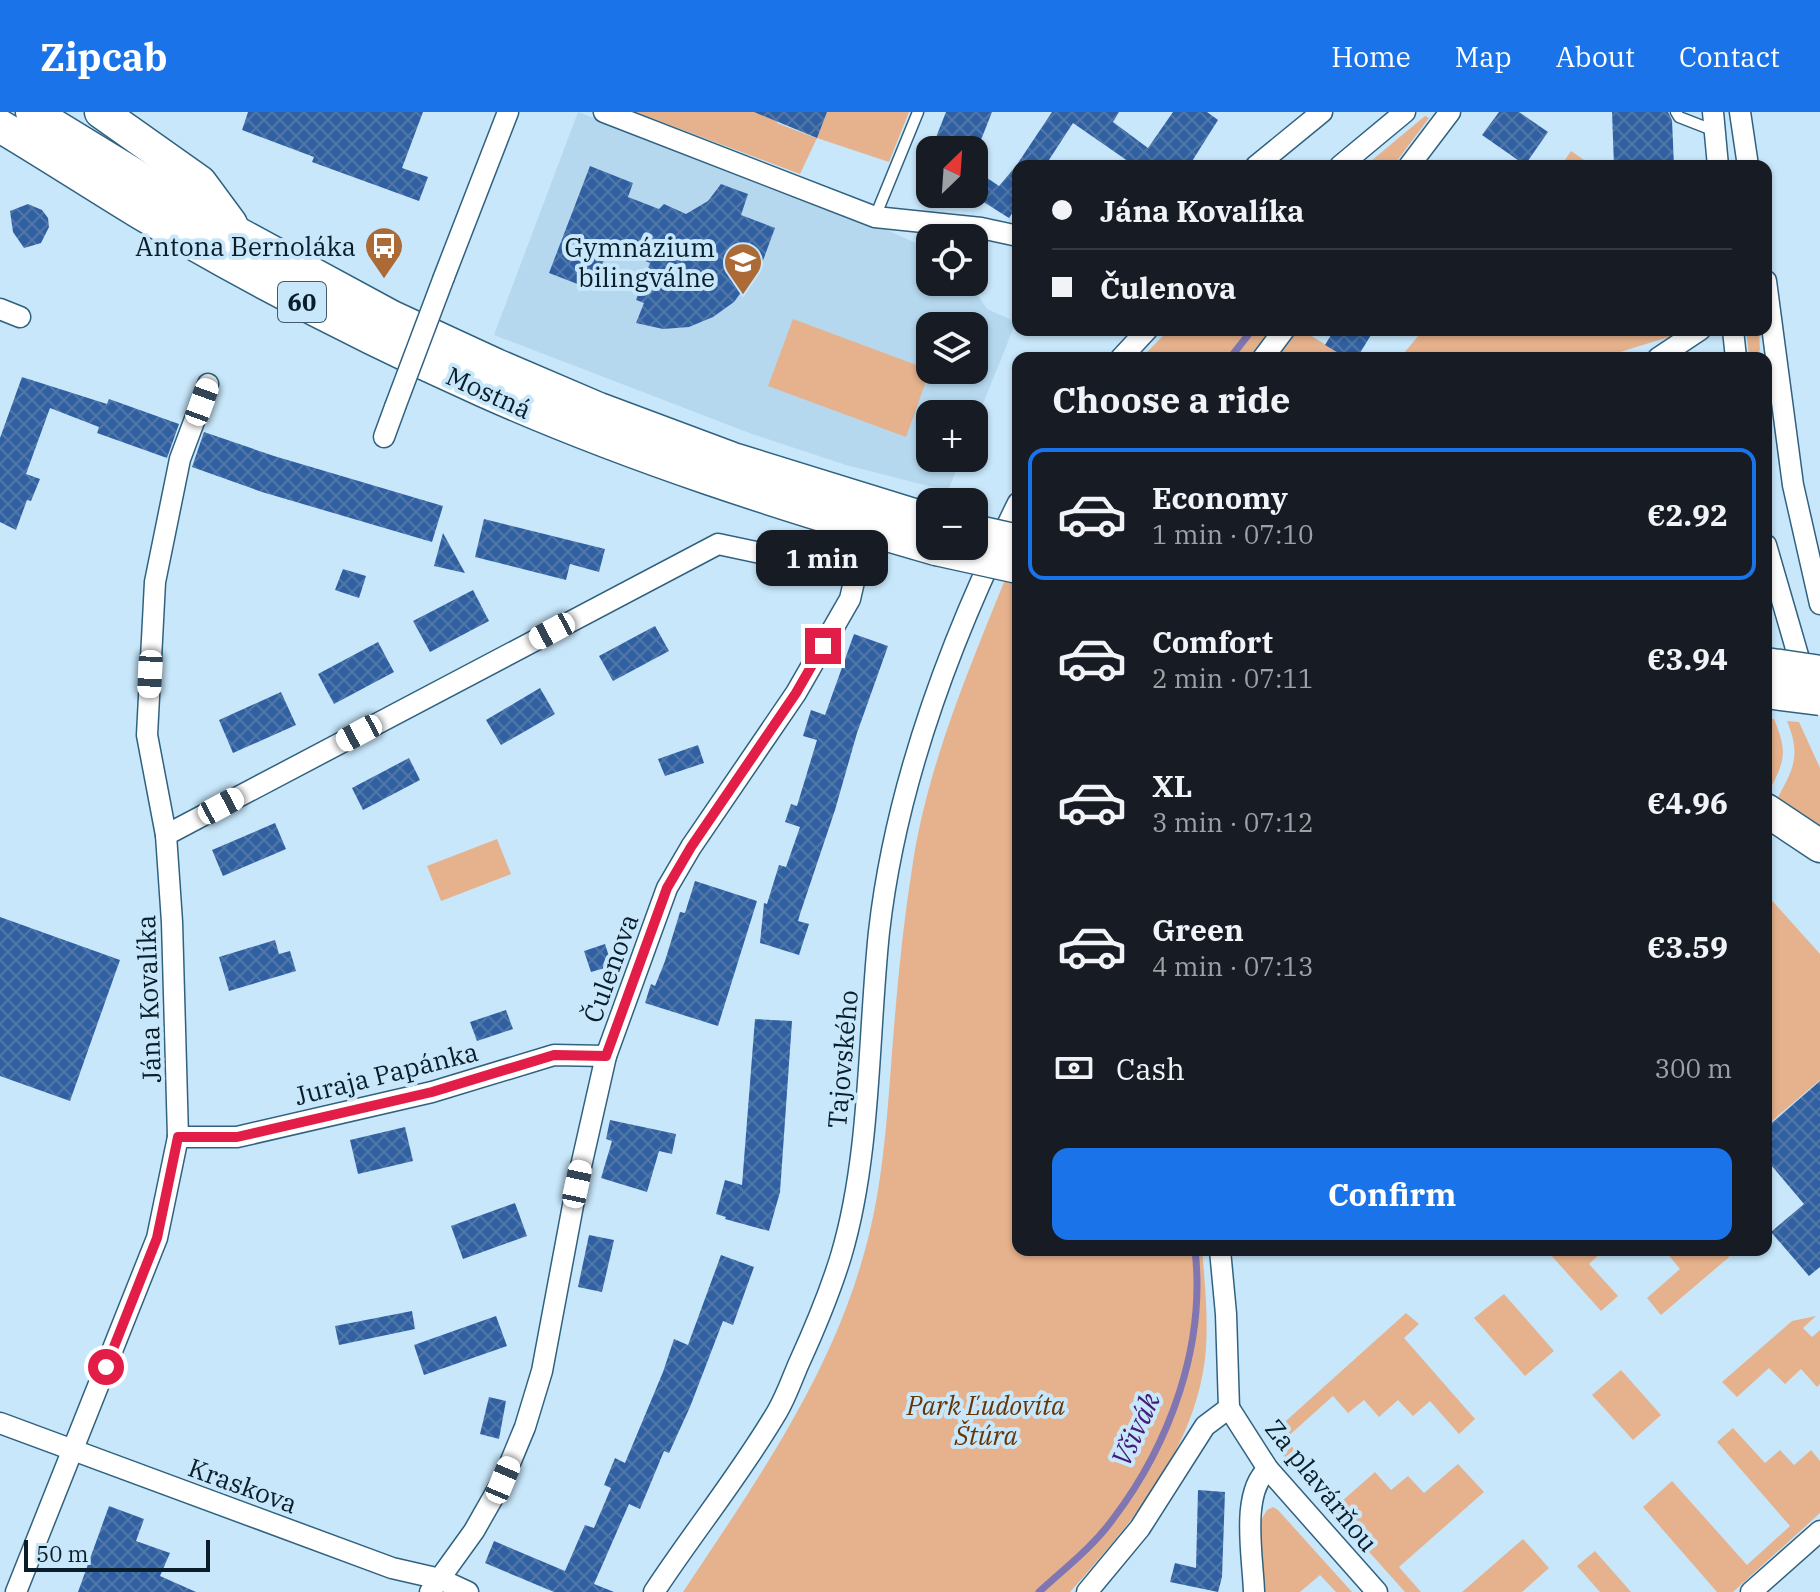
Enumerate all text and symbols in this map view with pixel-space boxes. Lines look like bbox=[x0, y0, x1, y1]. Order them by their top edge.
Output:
text: Zipcab bbox=[40, 32, 168, 81]
text: Home bbox=[1331, 38, 1411, 75]
text: Map bbox=[1455, 38, 1512, 75]
text: About bbox=[1556, 38, 1635, 75]
text: Contact bbox=[1679, 38, 1780, 75]
north arrow bbox=[916, 136, 988, 208]
map controls bbox=[916, 136, 988, 560]
text: Jána Kovalíka bbox=[1100, 191, 1304, 230]
button: locate bbox=[916, 224, 988, 296]
bus stop icon: Antona Bernoláka bbox=[363, 225, 405, 280]
place label: Antona Bernoláka bbox=[135, 229, 356, 263]
place label: Gymnázium bilingválne bbox=[565, 230, 715, 294]
school or university icon: Gymnázium bilingválne bbox=[722, 241, 764, 296]
text: Čulenova bbox=[1100, 268, 1237, 307]
road number: 60 bbox=[278, 282, 326, 322]
button: layers bbox=[916, 312, 988, 384]
street label: Mostná bbox=[441, 358, 537, 426]
car bbox=[183, 375, 221, 429]
text: Choose a ride bbox=[1052, 376, 1291, 423]
button: + bbox=[916, 400, 988, 472]
icon: car bbox=[1056, 478, 1128, 550]
text: Economy bbox=[1152, 478, 1288, 517]
button: − bbox=[916, 488, 988, 560]
text: €2.92 bbox=[1647, 495, 1728, 534]
text: 1 min · 07:10 bbox=[1152, 517, 1314, 551]
callout: 1 min bbox=[757, 530, 889, 586]
text: 1 min bbox=[786, 541, 858, 575]
car bbox=[525, 609, 579, 653]
icon: car bbox=[1056, 622, 1128, 694]
text: Comfort bbox=[1152, 622, 1273, 661]
route end bbox=[805, 628, 841, 664]
text: €3.94 bbox=[1647, 639, 1728, 678]
car bbox=[137, 649, 163, 699]
text: 2 min · 07:11 bbox=[1152, 661, 1314, 695]
car bbox=[332, 711, 386, 755]
icon: car bbox=[1056, 766, 1128, 838]
text: XL bbox=[1152, 766, 1192, 805]
text: €4.96 bbox=[1647, 783, 1728, 822]
car bbox=[194, 784, 248, 828]
text: 3 min · 07:12 bbox=[1152, 805, 1314, 839]
street label: Čulenova bbox=[575, 909, 645, 1027]
icon: car bbox=[1056, 910, 1128, 982]
text: Green bbox=[1152, 910, 1244, 949]
street label: Jána Kovalíka bbox=[128, 914, 168, 1084]
text: €3.59 bbox=[1647, 927, 1728, 966]
text: 4 min · 07:13 bbox=[1152, 949, 1314, 983]
street label: Tajovského bbox=[819, 988, 865, 1130]
street label: Juraja Papánka bbox=[291, 1034, 481, 1112]
icon: cash bbox=[1052, 1046, 1096, 1090]
text: Cash bbox=[1116, 1049, 1185, 1088]
text: 300 m bbox=[1654, 1051, 1732, 1085]
button: Confirm bbox=[1052, 1148, 1732, 1240]
car bbox=[560, 1158, 594, 1210]
route start bbox=[88, 1349, 124, 1385]
water label: Všivák bbox=[1102, 1386, 1168, 1472]
park label: Park Ľudovíta Štúra bbox=[906, 1388, 1065, 1452]
street label: Za plavárňou bbox=[1258, 1412, 1386, 1558]
street label: Kraskova bbox=[184, 1450, 302, 1520]
car bbox=[483, 1453, 523, 1507]
scale bar bbox=[24, 1536, 210, 1572]
text: 50 m bbox=[36, 1539, 88, 1568]

